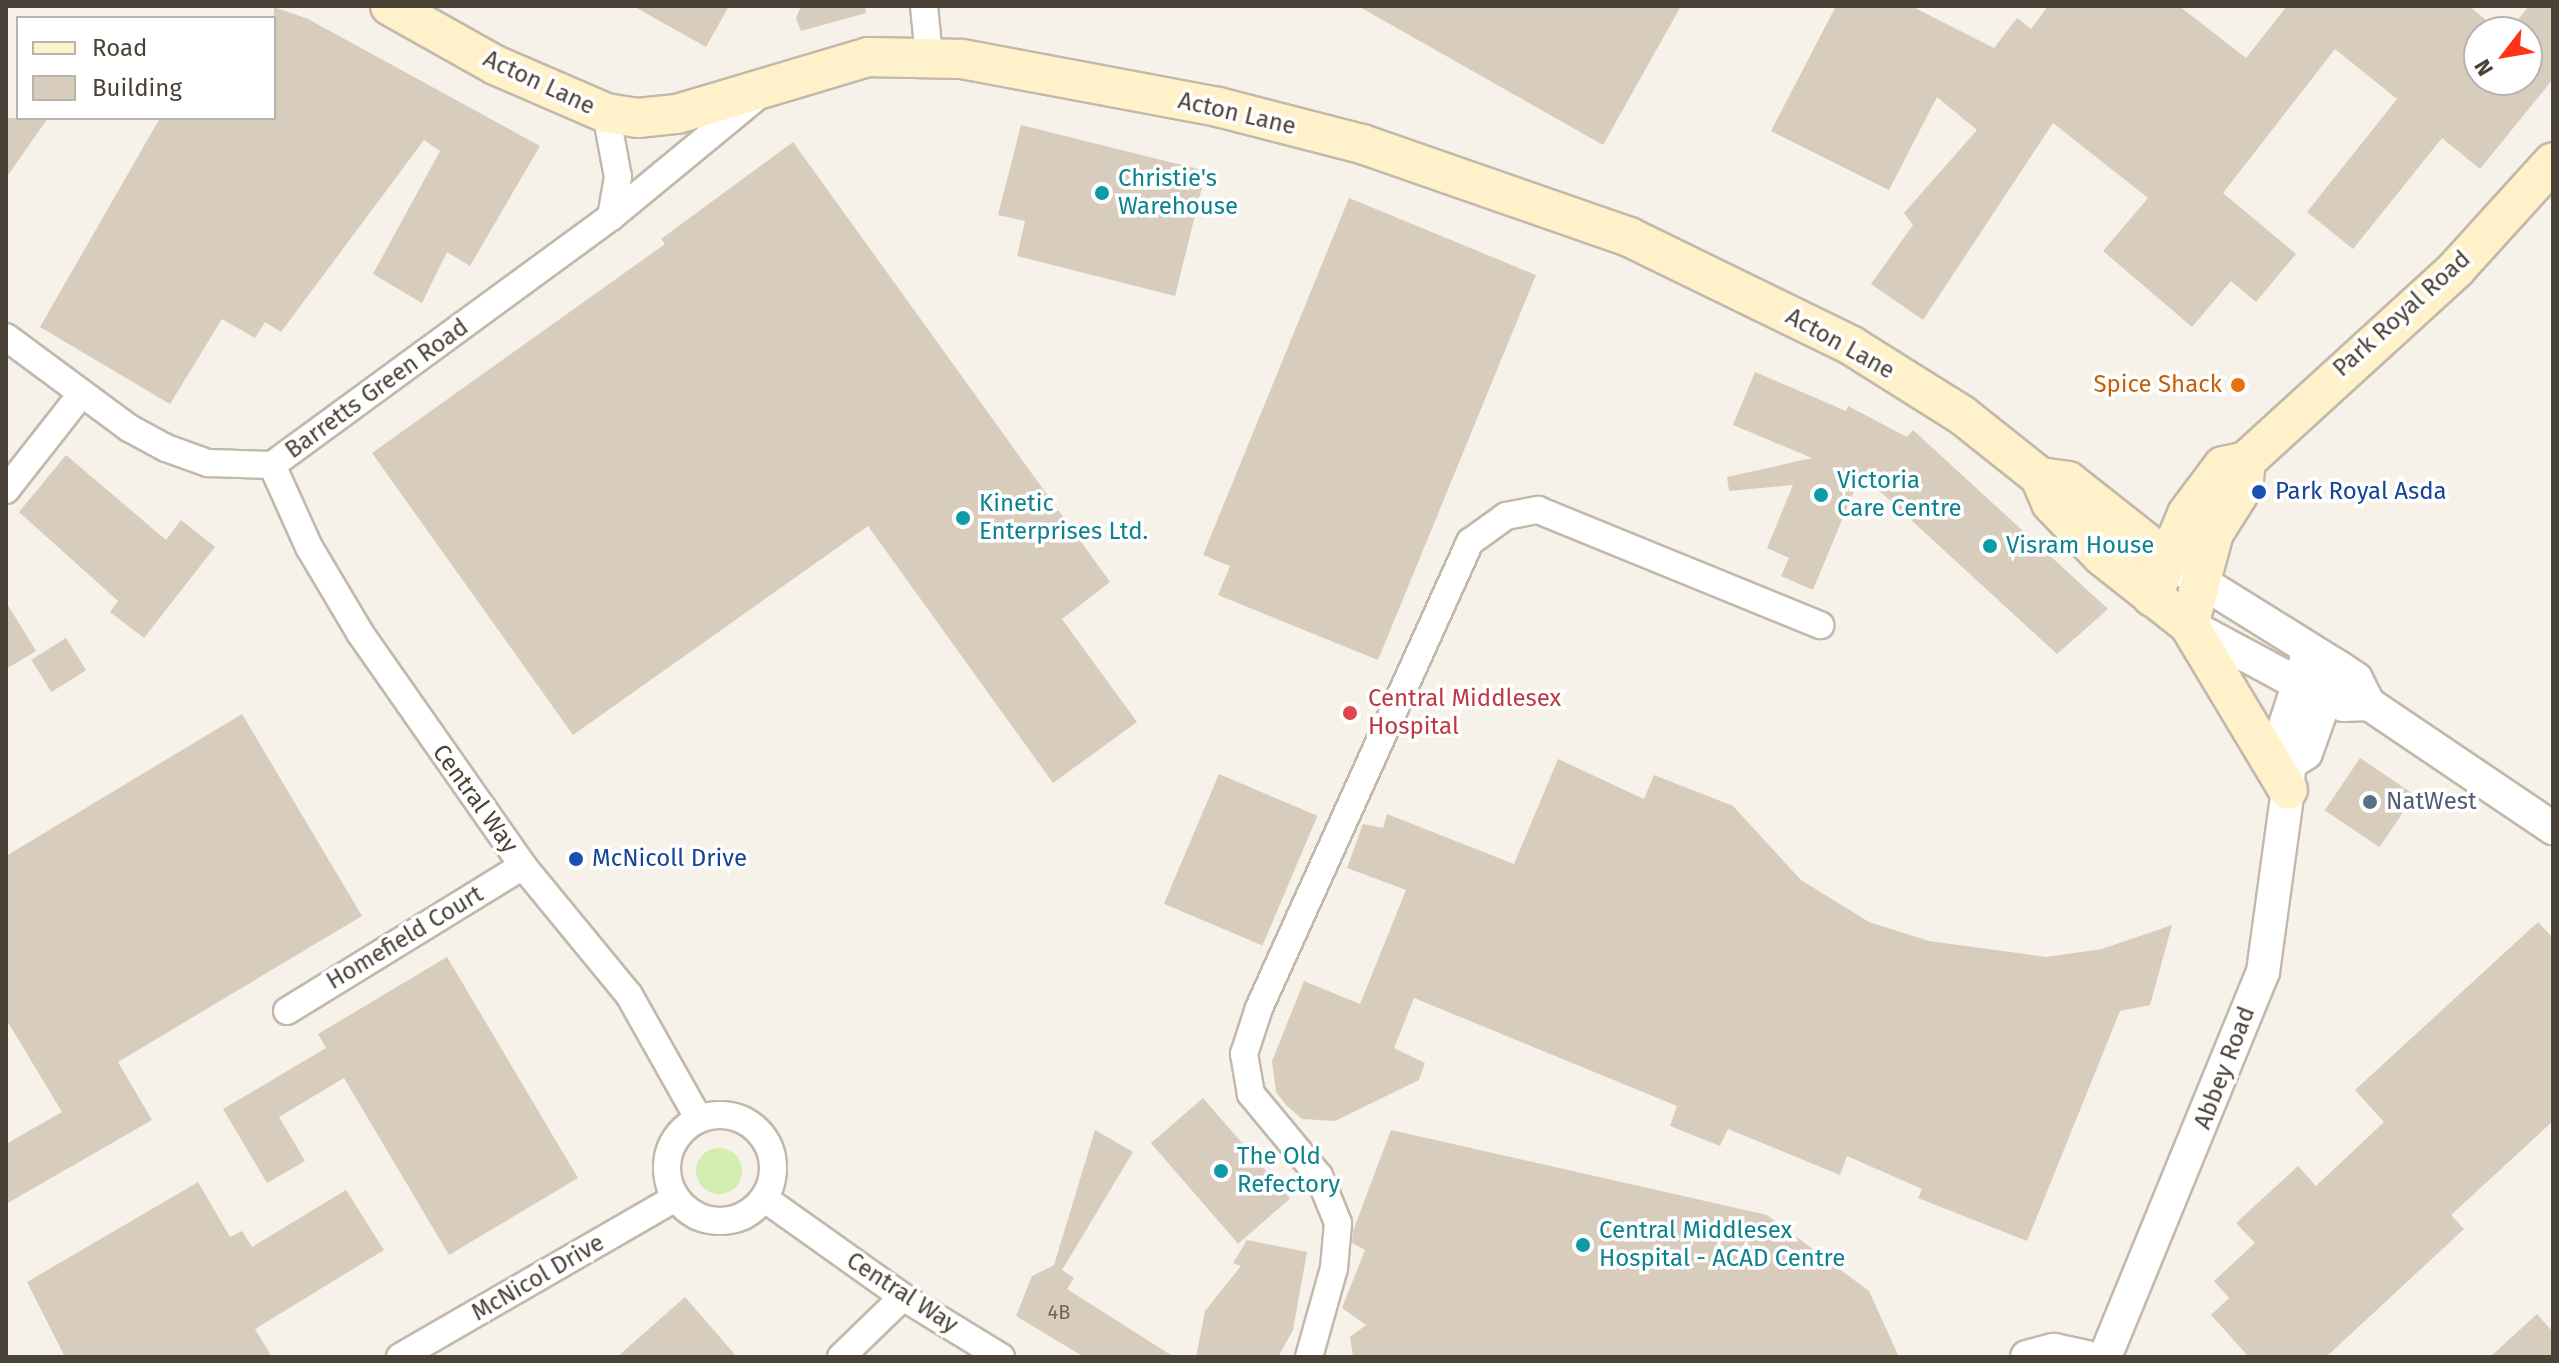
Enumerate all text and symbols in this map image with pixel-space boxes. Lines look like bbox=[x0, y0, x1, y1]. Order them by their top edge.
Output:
legend bbox=[16, 16, 276, 120]
north arrow bbox=[2463, 16, 2543, 96]
text: Road bbox=[92, 34, 147, 62]
street label: Acton Lane bbox=[479, 45, 599, 121]
text: N bbox=[2468, 54, 2499, 81]
text: Building bbox=[92, 74, 182, 102]
street label: Acton Lane bbox=[1175, 86, 1299, 142]
place label: Christie's Warehouse bbox=[1118, 165, 1238, 221]
marker: Christie's Warehouse bbox=[1093, 184, 1111, 202]
street label: Park Royal Road bbox=[2327, 245, 2477, 383]
street label: Acton Lane bbox=[1781, 302, 1899, 386]
street label: Barretts Green Road bbox=[280, 313, 474, 465]
place label: Spice Shack bbox=[2094, 371, 2222, 399]
marker: Spice Shack bbox=[2229, 376, 2247, 394]
place label: Victoria Care Centre bbox=[1837, 467, 1962, 523]
place label: Park Royal Asda bbox=[2275, 478, 2447, 506]
marker: Park Royal Asda bbox=[2250, 483, 2268, 501]
marker: Victoria Care Centre bbox=[1812, 486, 1830, 504]
place label: Kinetic Enterprises Ltd. bbox=[979, 490, 1148, 546]
marker: Kinetic Enterprises Ltd. bbox=[954, 509, 972, 527]
place label: Visram House bbox=[2006, 532, 2154, 560]
marker: Visram House bbox=[1981, 537, 1999, 555]
place label: Central Middlesex Hospital bbox=[1368, 685, 1561, 741]
marker: Central Middlesex Hospital bbox=[1339, 702, 1361, 724]
street label: Central Way bbox=[426, 739, 524, 859]
place label: NatWest bbox=[2386, 788, 2477, 816]
marker: NatWest bbox=[2361, 793, 2379, 811]
place label: McNicoll Drive bbox=[592, 845, 747, 873]
marker: McNicoll Drive bbox=[567, 850, 585, 868]
street label: Homefield Court bbox=[322, 880, 488, 996]
street label: Abbey Road bbox=[2188, 1003, 2262, 1133]
place label: The Old Refectory bbox=[1237, 1143, 1340, 1199]
marker: The Old Refectory bbox=[1212, 1162, 1230, 1180]
place label: Central Middlesex Hospital - ACAD Centre bbox=[1599, 1217, 1845, 1273]
street label: McNicol Drive bbox=[467, 1229, 609, 1327]
marker: Central Middlesex Hospital - ACAD Centre bbox=[1574, 1236, 1592, 1254]
street label: Central Way bbox=[841, 1246, 963, 1340]
house number: 4B bbox=[1048, 1300, 1070, 1324]

